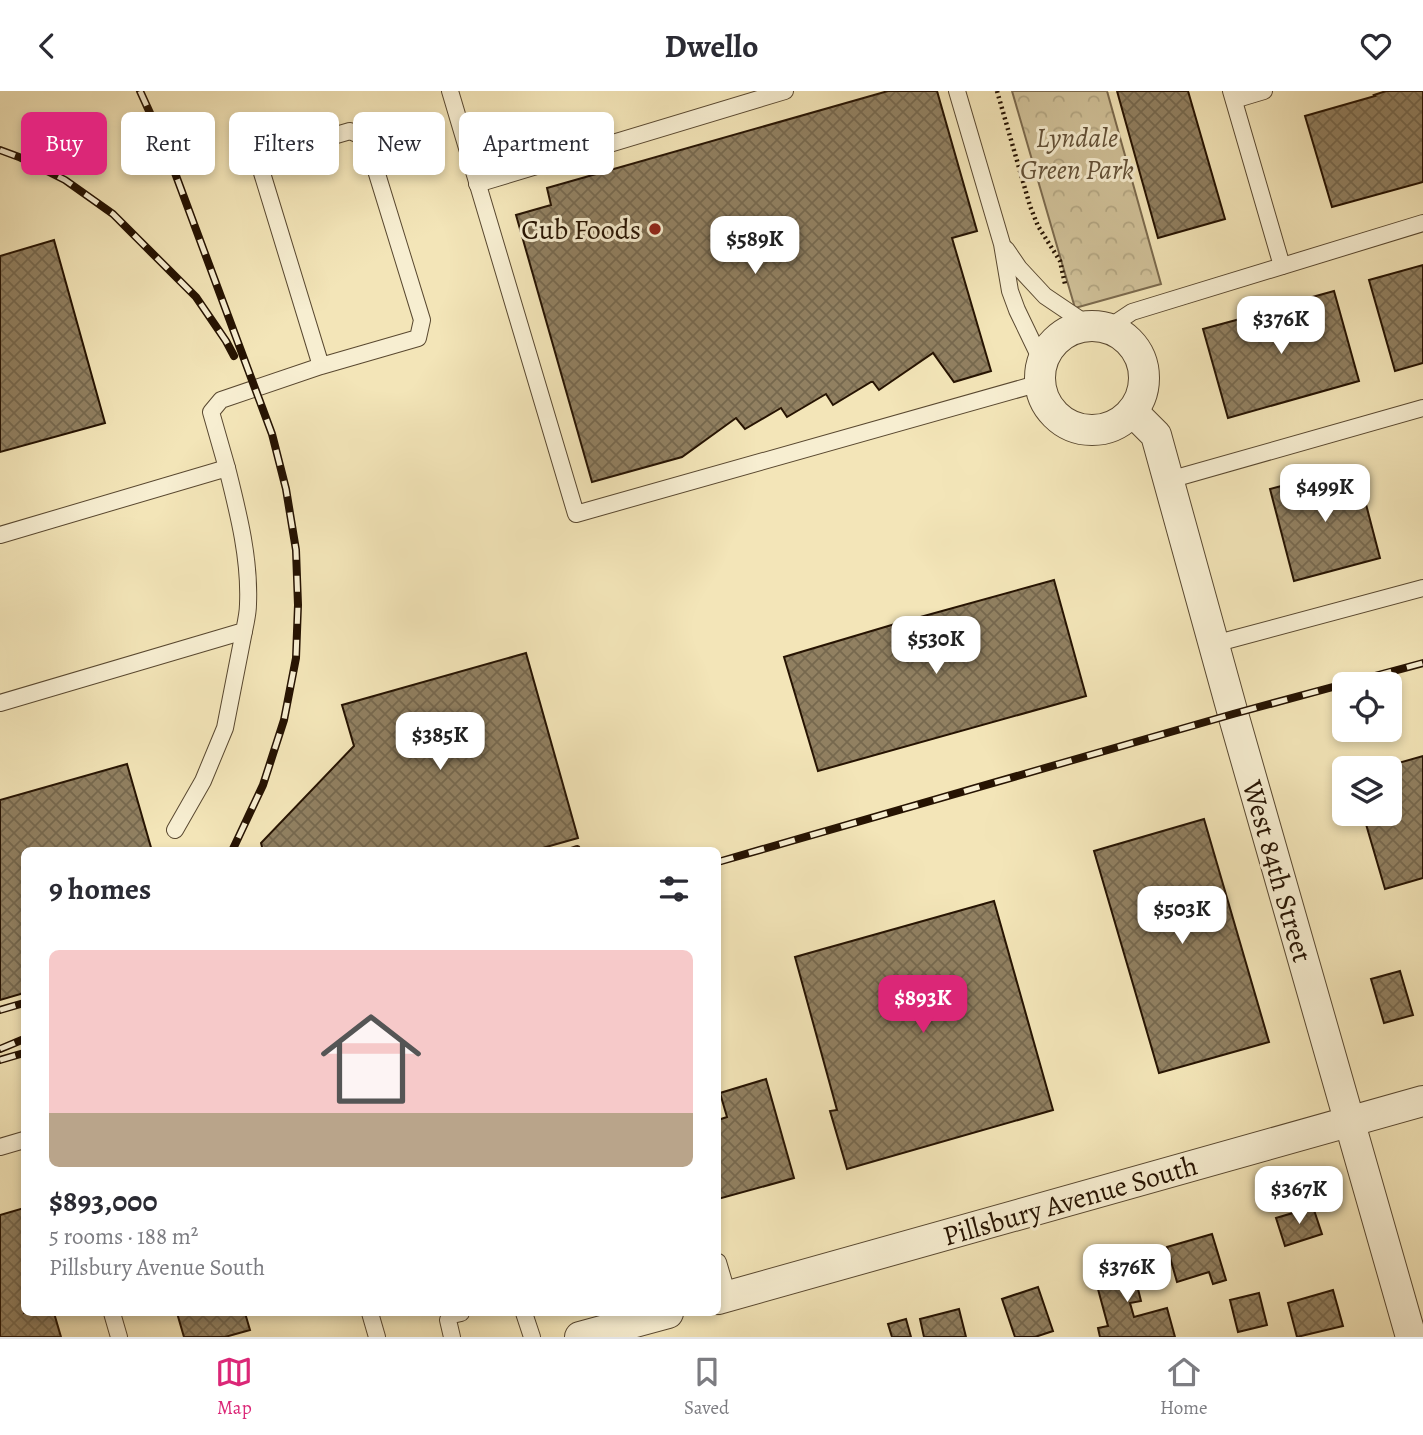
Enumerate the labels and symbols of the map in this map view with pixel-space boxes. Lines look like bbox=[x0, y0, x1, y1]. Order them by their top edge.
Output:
park label: Lyndale Green Park bbox=[1020, 119, 1134, 189]
place label: Cub Foods bbox=[521, 211, 641, 249]
pin: $589K bbox=[706, 216, 804, 276]
marker: Cub Foods bbox=[647, 221, 663, 237]
pin: $376K bbox=[1232, 296, 1330, 356]
pin: $499K bbox=[1276, 465, 1374, 524]
pin: $530K bbox=[887, 617, 985, 676]
pin: $385K bbox=[391, 713, 489, 772]
street label: West 84th Street bbox=[1233, 775, 1321, 967]
pin: $503K bbox=[1133, 887, 1231, 946]
pin: $893K bbox=[874, 975, 972, 1035]
street label: Pillsbury Avenue South bbox=[939, 1146, 1202, 1255]
pin: $367K bbox=[1250, 1167, 1348, 1226]
pin: $376K bbox=[1078, 1245, 1176, 1304]

